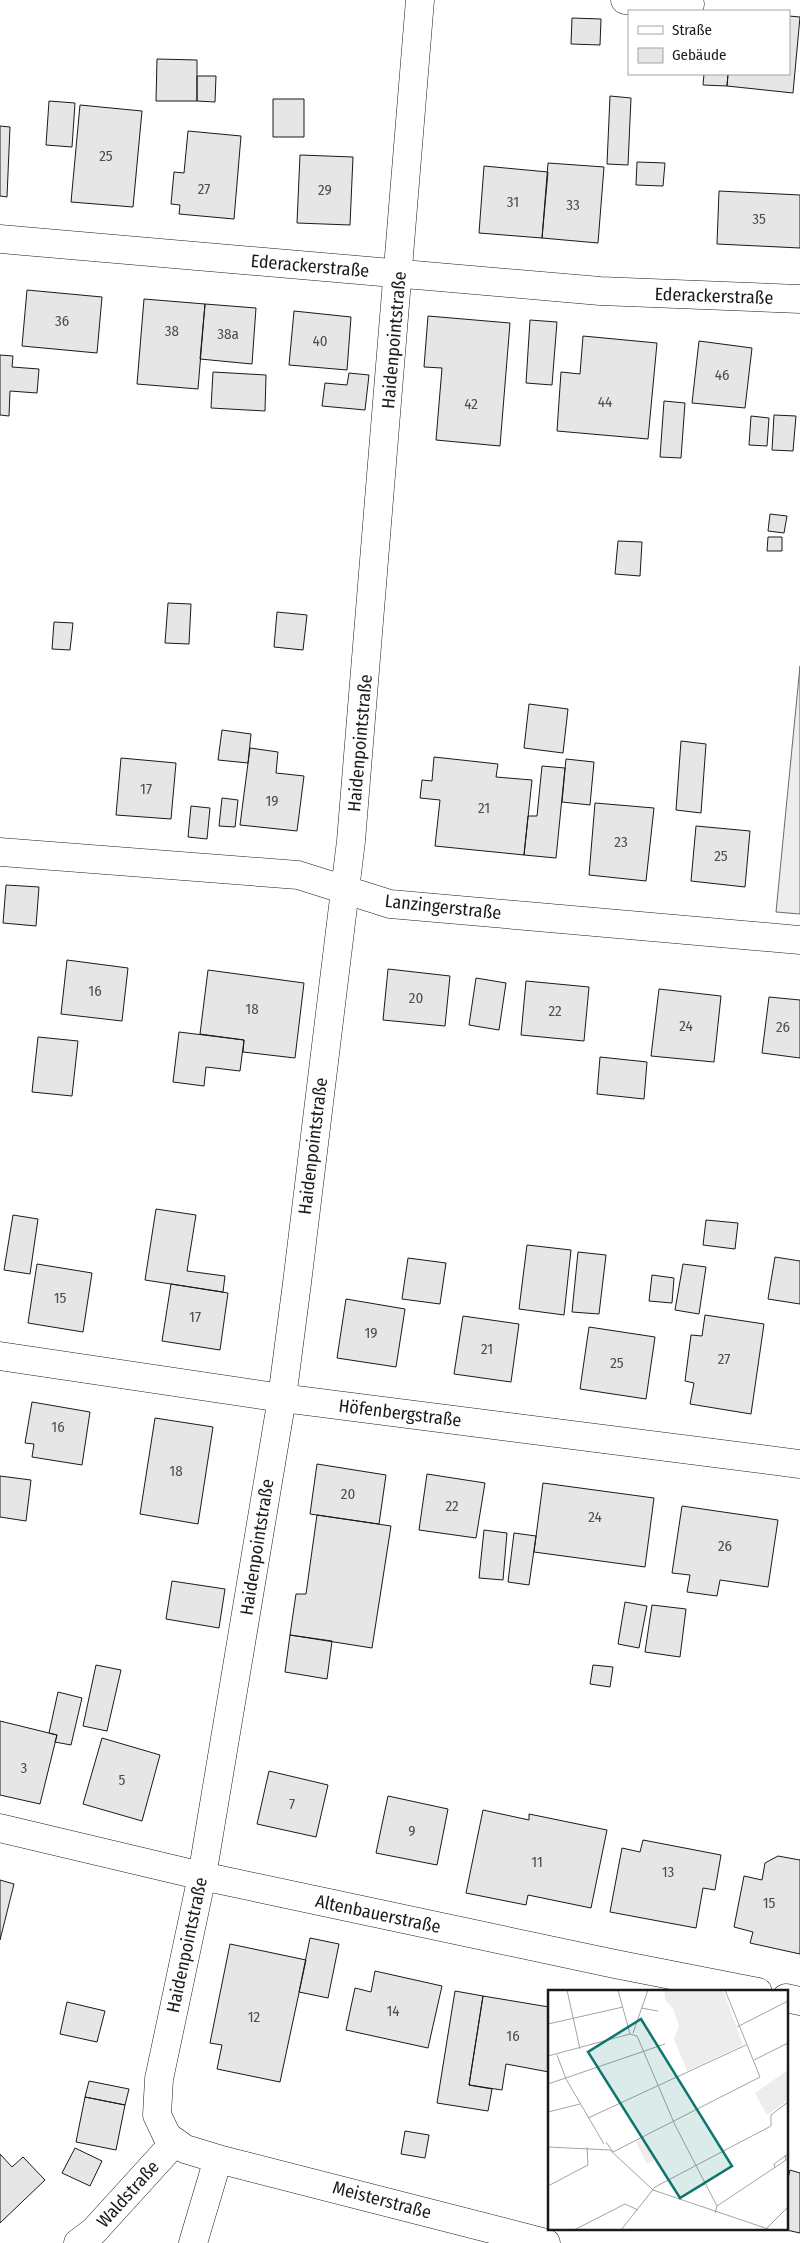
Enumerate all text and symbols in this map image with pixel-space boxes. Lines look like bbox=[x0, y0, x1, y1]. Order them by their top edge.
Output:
legend bbox=[628, 10, 790, 75]
text: Straße bbox=[672, 21, 712, 39]
text: Gebäude bbox=[672, 46, 727, 64]
house number: 25 bbox=[99, 147, 113, 165]
house number: 27 bbox=[198, 180, 210, 198]
house number: 29 bbox=[318, 181, 332, 199]
house number: 31 bbox=[507, 193, 519, 211]
house number: 33 bbox=[566, 196, 580, 214]
house number: 35 bbox=[752, 210, 766, 228]
street label: Ederackerstraße bbox=[250, 250, 370, 282]
street label: Haidenpointstraße bbox=[377, 270, 411, 410]
street label: Ederackerstraße bbox=[654, 283, 774, 309]
house number: 36 bbox=[55, 312, 69, 330]
house number: 38 bbox=[165, 322, 179, 340]
house number: 38a bbox=[217, 325, 239, 343]
house number: 40 bbox=[312, 332, 328, 350]
house number: 46 bbox=[715, 366, 729, 384]
house number: 44 bbox=[598, 393, 612, 411]
house number: 42 bbox=[464, 395, 478, 413]
street label: Haidenpointstraße bbox=[343, 673, 377, 813]
house number: 17 bbox=[140, 780, 152, 798]
house number: 19 bbox=[265, 792, 279, 810]
house number: 21 bbox=[478, 799, 490, 817]
house number: 23 bbox=[614, 833, 628, 851]
house number: 25 bbox=[714, 847, 728, 865]
street label: Lanzingerstraße bbox=[384, 890, 502, 924]
house number: 16 bbox=[88, 982, 102, 1000]
house number: 20 bbox=[409, 989, 423, 1007]
house number: 18 bbox=[245, 1000, 259, 1018]
house number: 22 bbox=[548, 1002, 562, 1020]
house number: 24 bbox=[679, 1017, 693, 1035]
house number: 26 bbox=[776, 1018, 790, 1036]
street label: Haidenpointstraße bbox=[294, 1076, 332, 1216]
house number: 15 bbox=[54, 1289, 66, 1307]
house number: 17 bbox=[189, 1308, 201, 1326]
house number: 19 bbox=[364, 1324, 378, 1342]
house number: 21 bbox=[481, 1340, 493, 1358]
house number: 27 bbox=[718, 1350, 730, 1368]
house number: 25 bbox=[610, 1354, 624, 1372]
street label: Höfenbergstraße bbox=[337, 1395, 463, 1431]
house number: 16 bbox=[51, 1418, 65, 1436]
house number: 18 bbox=[169, 1462, 183, 1480]
street label: Haidenpointstraße bbox=[235, 1477, 279, 1617]
house number: 20 bbox=[341, 1485, 355, 1503]
house number: 22 bbox=[445, 1497, 459, 1515]
house number: 24 bbox=[588, 1508, 602, 1526]
house number: 26 bbox=[718, 1537, 732, 1555]
house number: 3 bbox=[21, 1759, 28, 1777]
house number: 5 bbox=[119, 1771, 126, 1789]
house number: 7 bbox=[289, 1795, 295, 1813]
house number: 9 bbox=[408, 1822, 416, 1840]
house number: 11 bbox=[531, 1853, 543, 1871]
house number: 13 bbox=[662, 1863, 675, 1881]
street label: Haidenpointstraße bbox=[162, 1875, 212, 2015]
street label: Altenbauerstraße bbox=[313, 1890, 443, 1938]
house number: 15 bbox=[763, 1894, 775, 1912]
inset map bbox=[548, 1990, 788, 2230]
house number: 14 bbox=[386, 2002, 400, 2020]
house number: 12 bbox=[248, 2008, 261, 2026]
house number: 16 bbox=[506, 2027, 520, 2045]
street label: Waldstraße bbox=[92, 2156, 164, 2232]
street label: Meisterstraße bbox=[330, 2176, 434, 2224]

